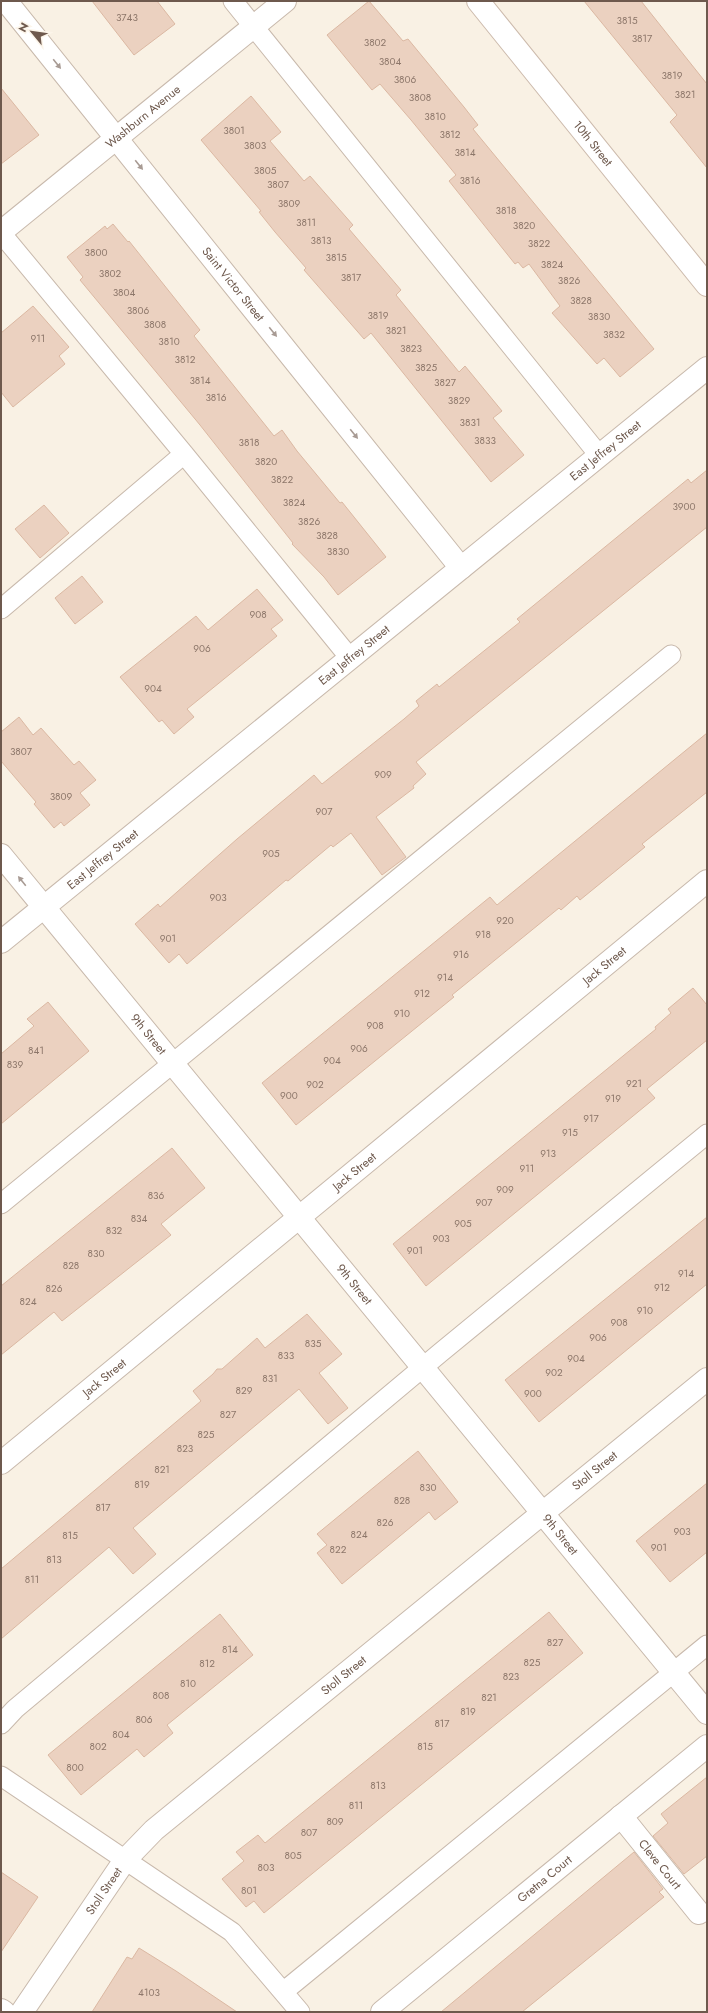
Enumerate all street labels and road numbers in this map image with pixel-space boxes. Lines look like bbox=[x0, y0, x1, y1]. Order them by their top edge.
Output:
street label: Washburn Avenue bbox=[101, 80, 184, 153]
street label: 10th Street bbox=[569, 117, 617, 170]
street label: Saint Victor Street bbox=[198, 243, 269, 325]
street label: East Jeffrey Street bbox=[566, 416, 645, 485]
street label: East Jeffrey Street bbox=[315, 620, 394, 689]
street label: East Jeffrey Street bbox=[63, 825, 142, 894]
street label: Jack Street bbox=[577, 942, 630, 990]
street label: 9th Street bbox=[126, 1010, 171, 1059]
street label: Jack Street bbox=[327, 1148, 380, 1196]
street label: 9th Street bbox=[332, 1260, 377, 1309]
street label: Jack Street bbox=[77, 1354, 130, 1403]
street label: Stoll Street bbox=[568, 1447, 621, 1495]
street label: 9th Street bbox=[538, 1510, 583, 1559]
street label: Stoll Street bbox=[317, 1651, 370, 1699]
street label: Cleve Court bbox=[634, 1835, 686, 1893]
street label: Gretna Court bbox=[513, 1851, 576, 1907]
street label: Stoll Street bbox=[81, 1864, 127, 1918]

